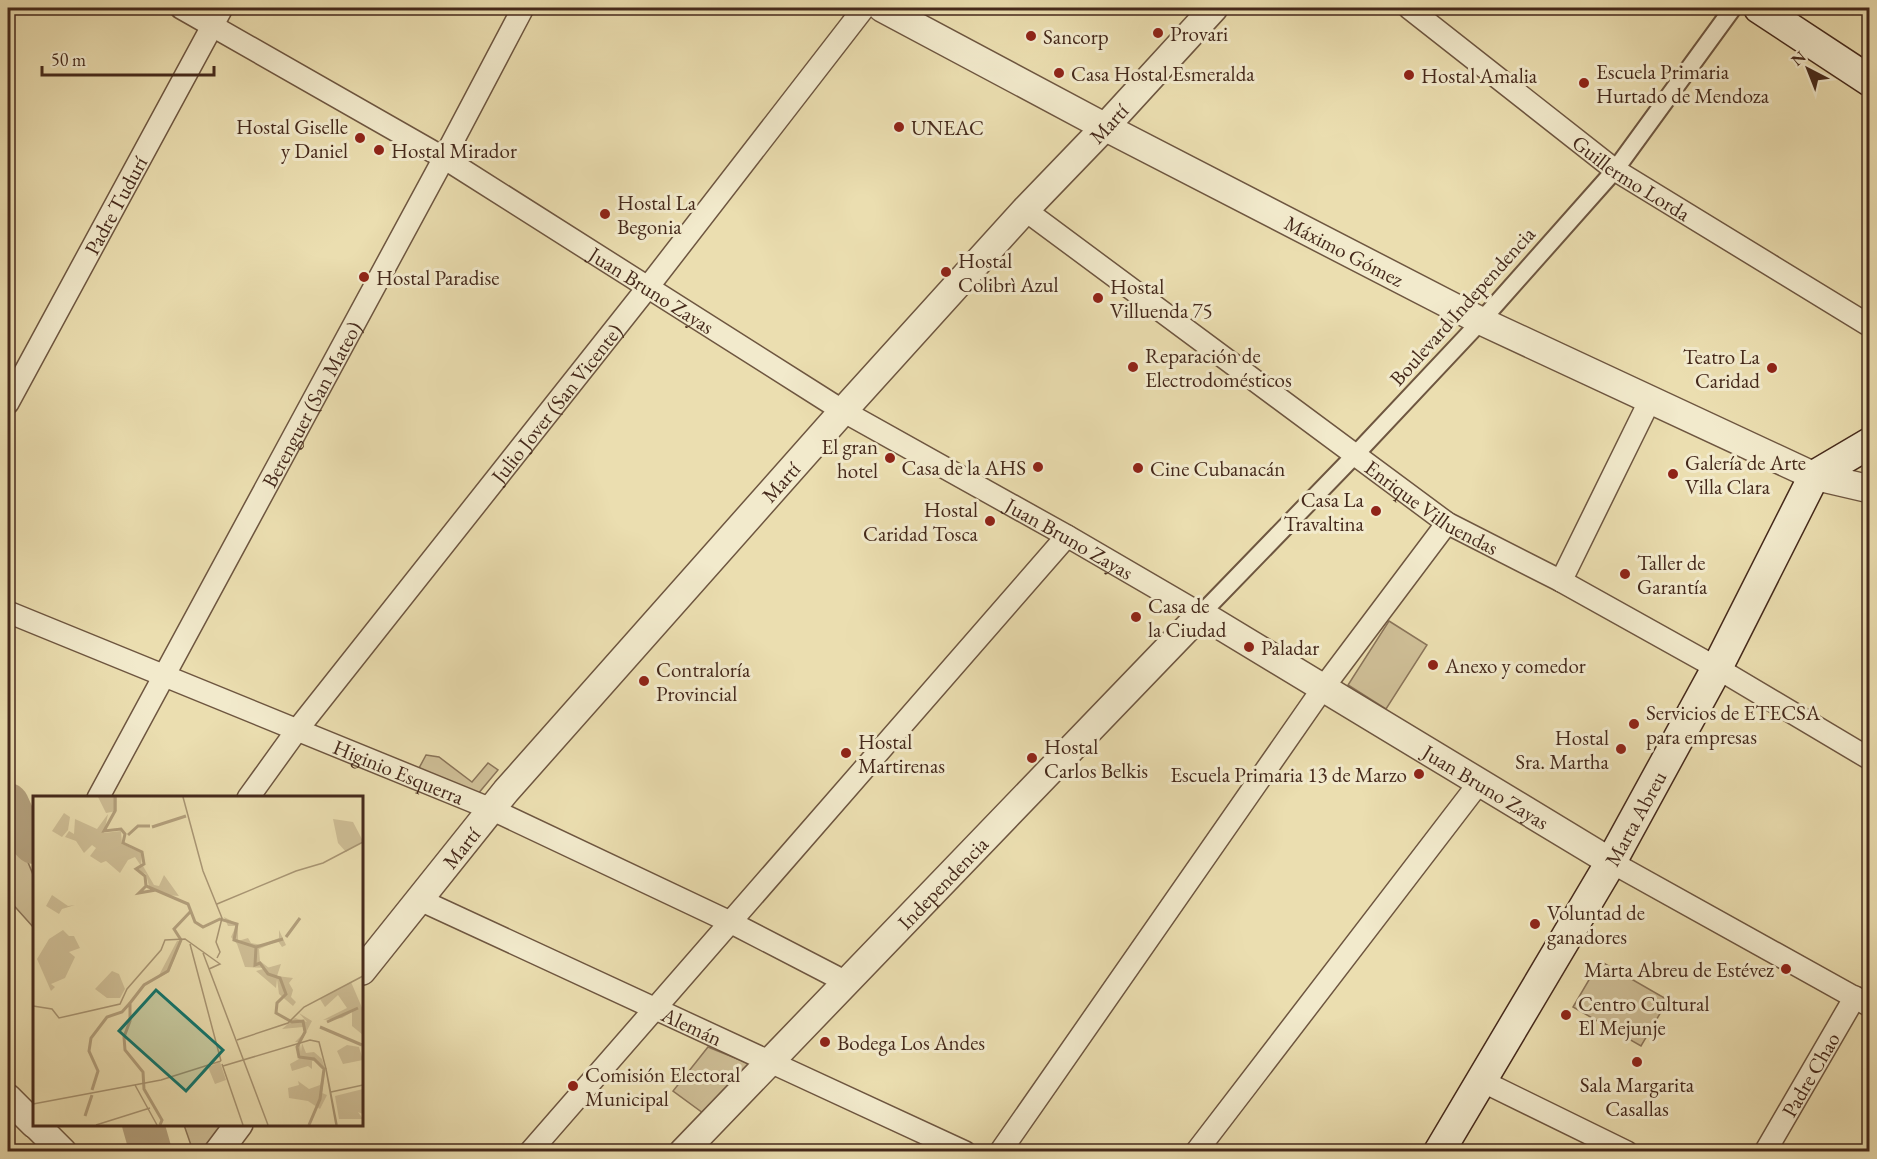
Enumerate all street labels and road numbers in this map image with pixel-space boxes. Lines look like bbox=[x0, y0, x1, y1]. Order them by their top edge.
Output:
street label: Martí bbox=[1083, 97, 1134, 149]
street label: Guillermo Lorda bbox=[1567, 128, 1696, 227]
street label: Padre Tudurí bbox=[78, 150, 153, 259]
street label: Máximo Gómez bbox=[1280, 209, 1408, 292]
street label: Boulevard Independencia bbox=[1383, 220, 1541, 391]
street label: Juan Bruno Zayas bbox=[583, 239, 720, 340]
street label: Berenguer (San Mateo) bbox=[255, 316, 367, 492]
street label: Julio Jover (San Vicente) bbox=[483, 318, 628, 490]
street label: Enrique Villuendas bbox=[1360, 453, 1503, 560]
street label: Martí bbox=[755, 455, 806, 508]
street label: Juan Bruno Zayas bbox=[999, 490, 1139, 585]
street label: Higinio Esquerra bbox=[329, 733, 469, 810]
street label: Juan Bruno Zayas bbox=[1416, 737, 1554, 835]
street label: Marta Abreu bbox=[1598, 766, 1672, 871]
street label: Martí bbox=[436, 821, 486, 874]
street label: Independencia bbox=[891, 830, 994, 935]
street label: Alemán bbox=[657, 1000, 727, 1051]
street label: Padre Chao bbox=[1775, 1027, 1845, 1121]

